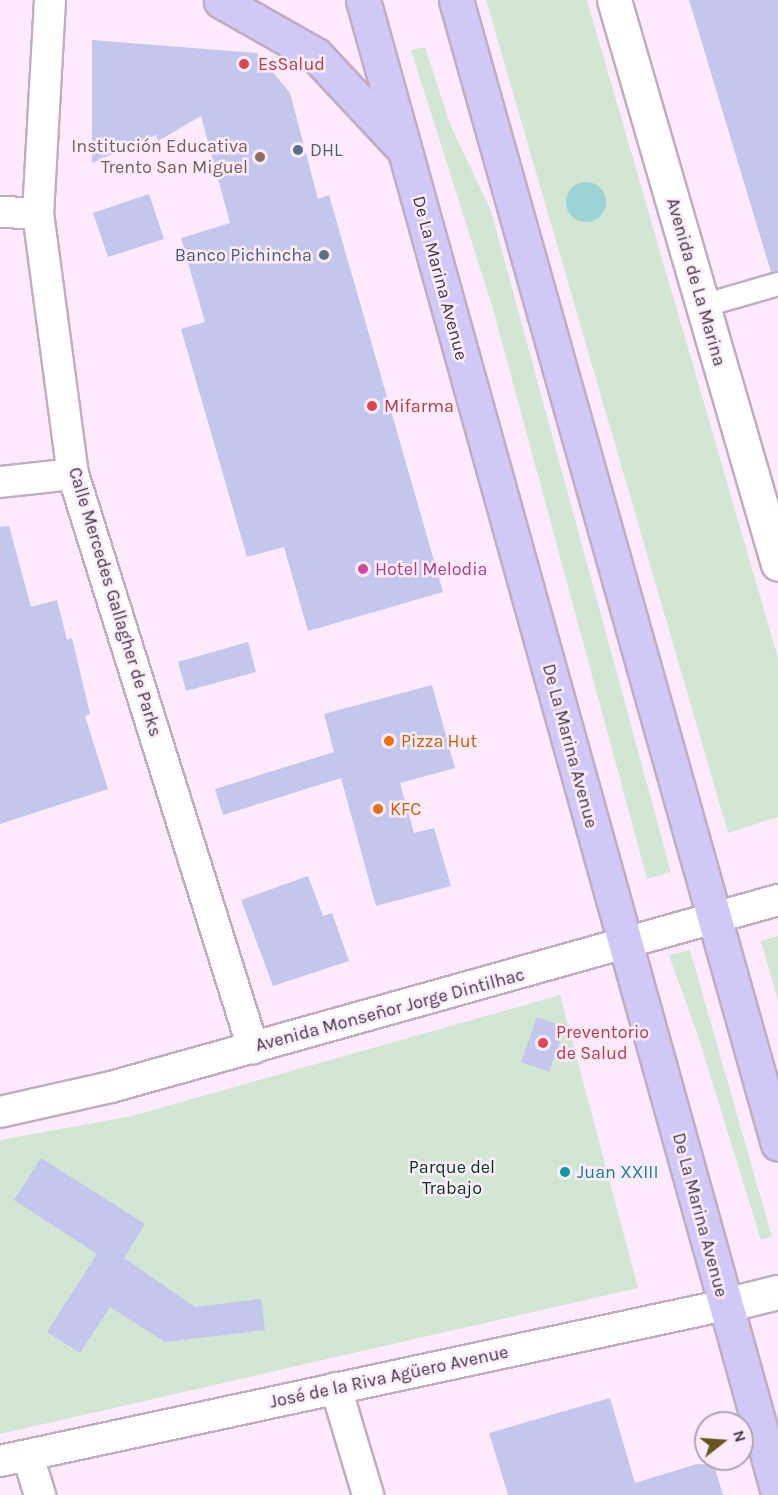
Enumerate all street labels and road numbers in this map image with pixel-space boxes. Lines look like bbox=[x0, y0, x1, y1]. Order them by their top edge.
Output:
street label: De La Marina Avenue bbox=[408, 193, 472, 363]
street label: Avenida de La Marina bbox=[662, 195, 730, 369]
street label: Calle Mercedes Gallagher de Parks bbox=[64, 465, 166, 739]
street label: De La Marina Avenue bbox=[538, 661, 602, 831]
street label: Avenida Monseñor Jorge Dintilhac bbox=[253, 964, 527, 1056]
street label: De La Marina Avenue bbox=[668, 1130, 732, 1300]
street label: José de la Riva Agüero Avenue bbox=[268, 1341, 510, 1413]

